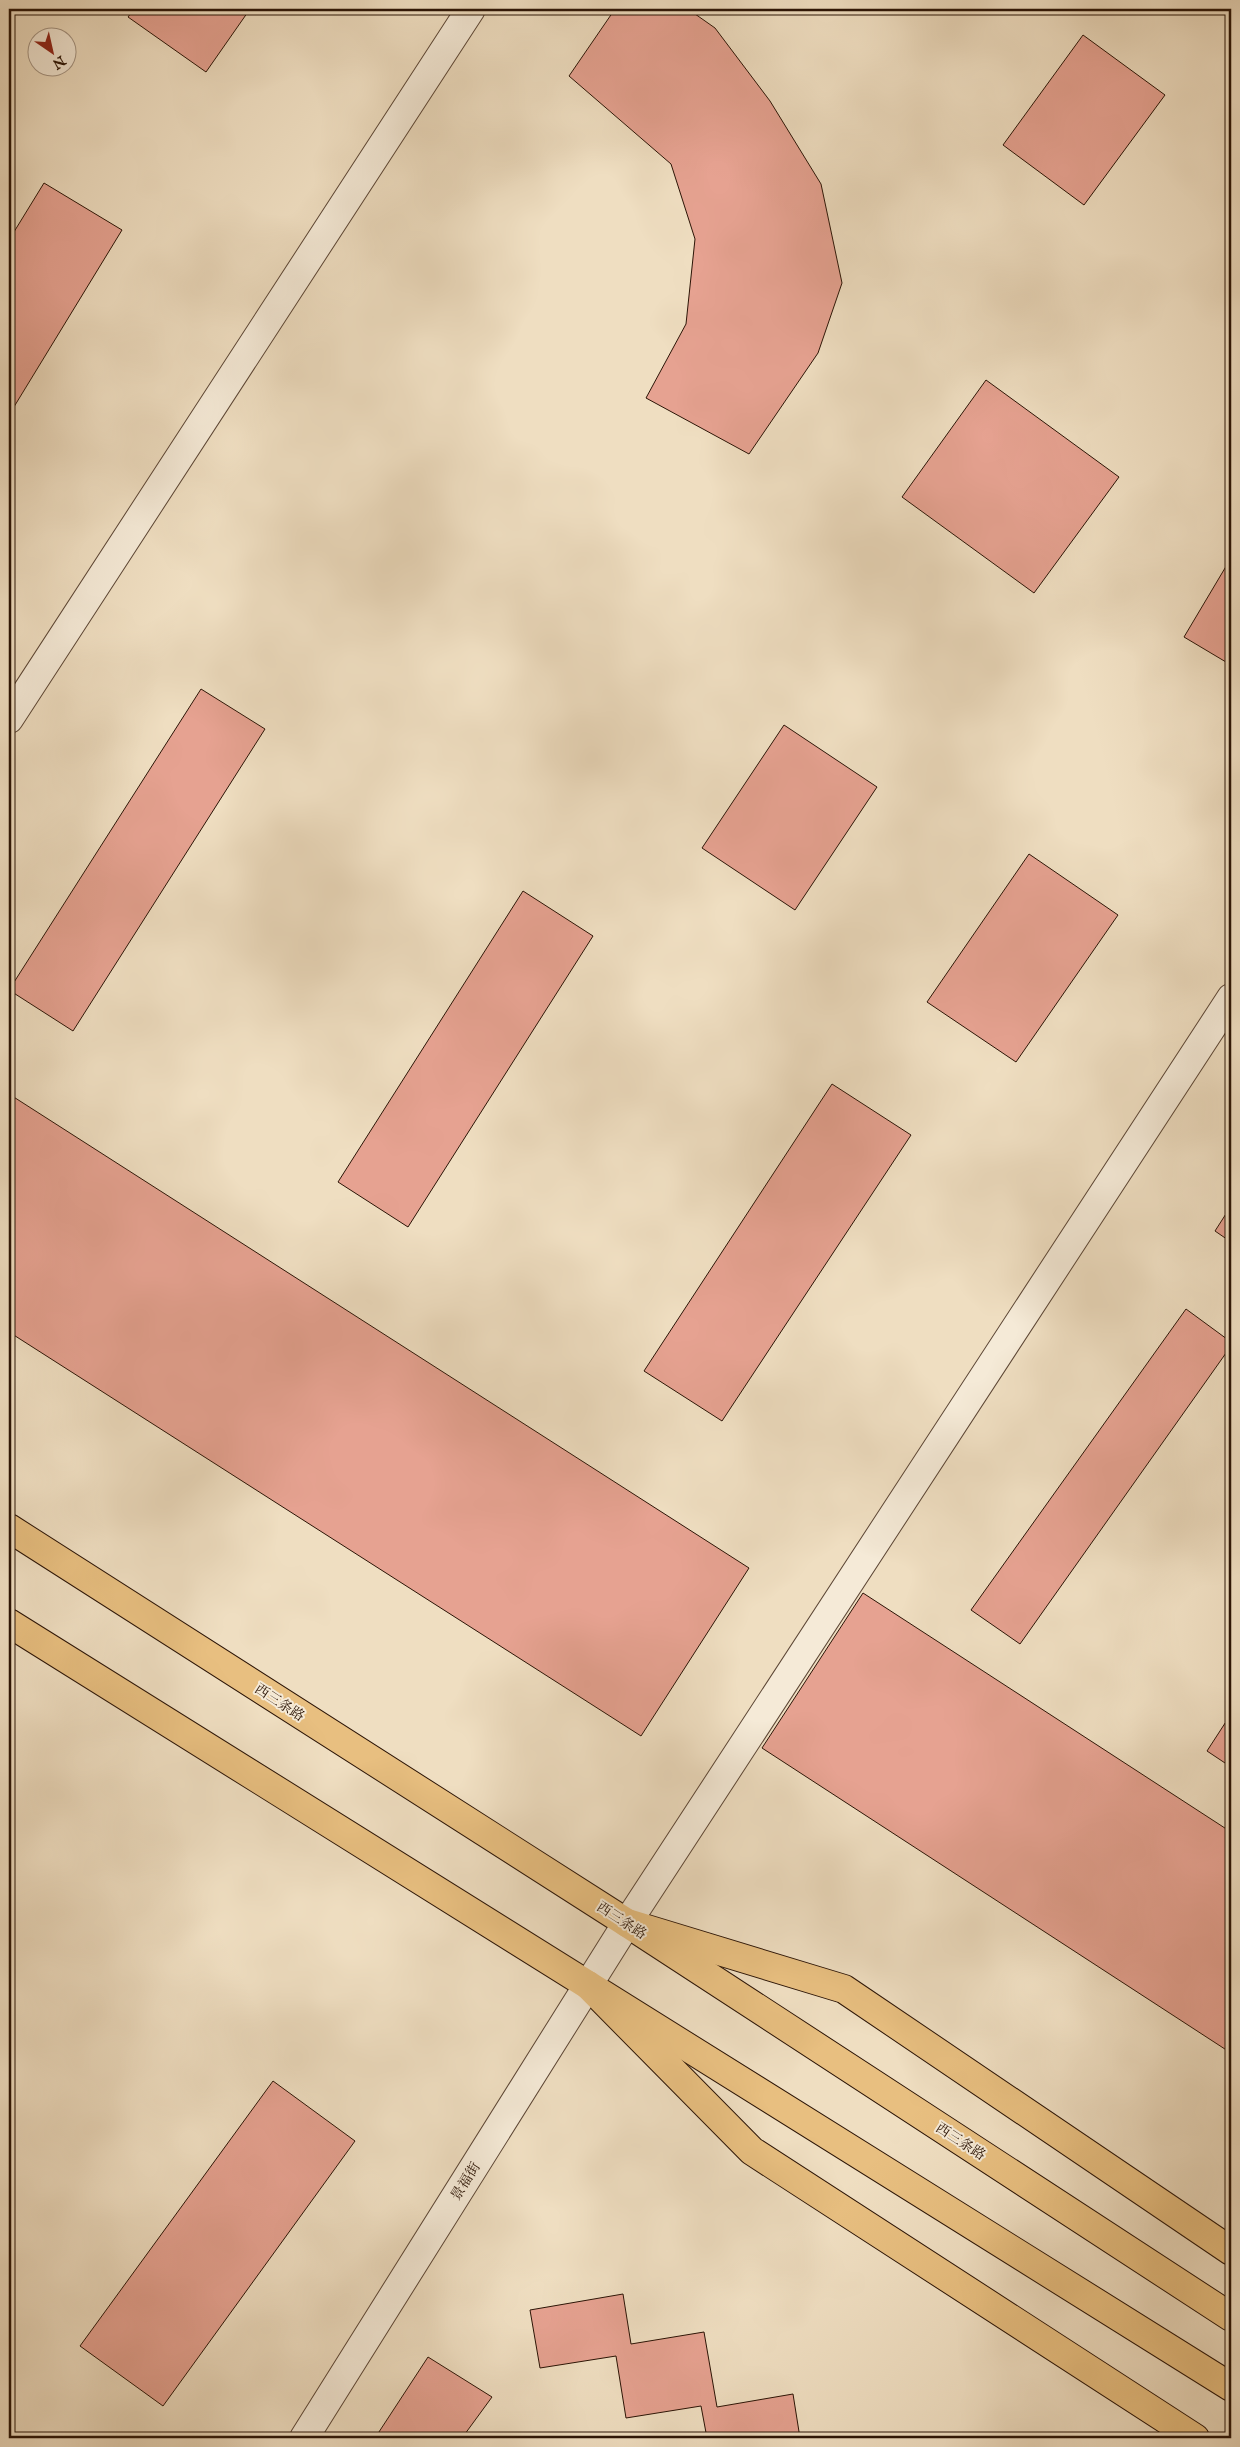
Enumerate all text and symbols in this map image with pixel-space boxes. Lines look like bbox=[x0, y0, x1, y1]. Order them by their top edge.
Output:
north arrow bbox=[28, 28, 78, 78]
text: N bbox=[49, 51, 70, 73]
street label: 西三条路 bbox=[251, 1680, 308, 1726]
street label: 西三条路 bbox=[593, 1898, 650, 1944]
street label: 西三条路 bbox=[932, 2119, 989, 2165]
street label: 景福街 bbox=[447, 2159, 485, 2204]

